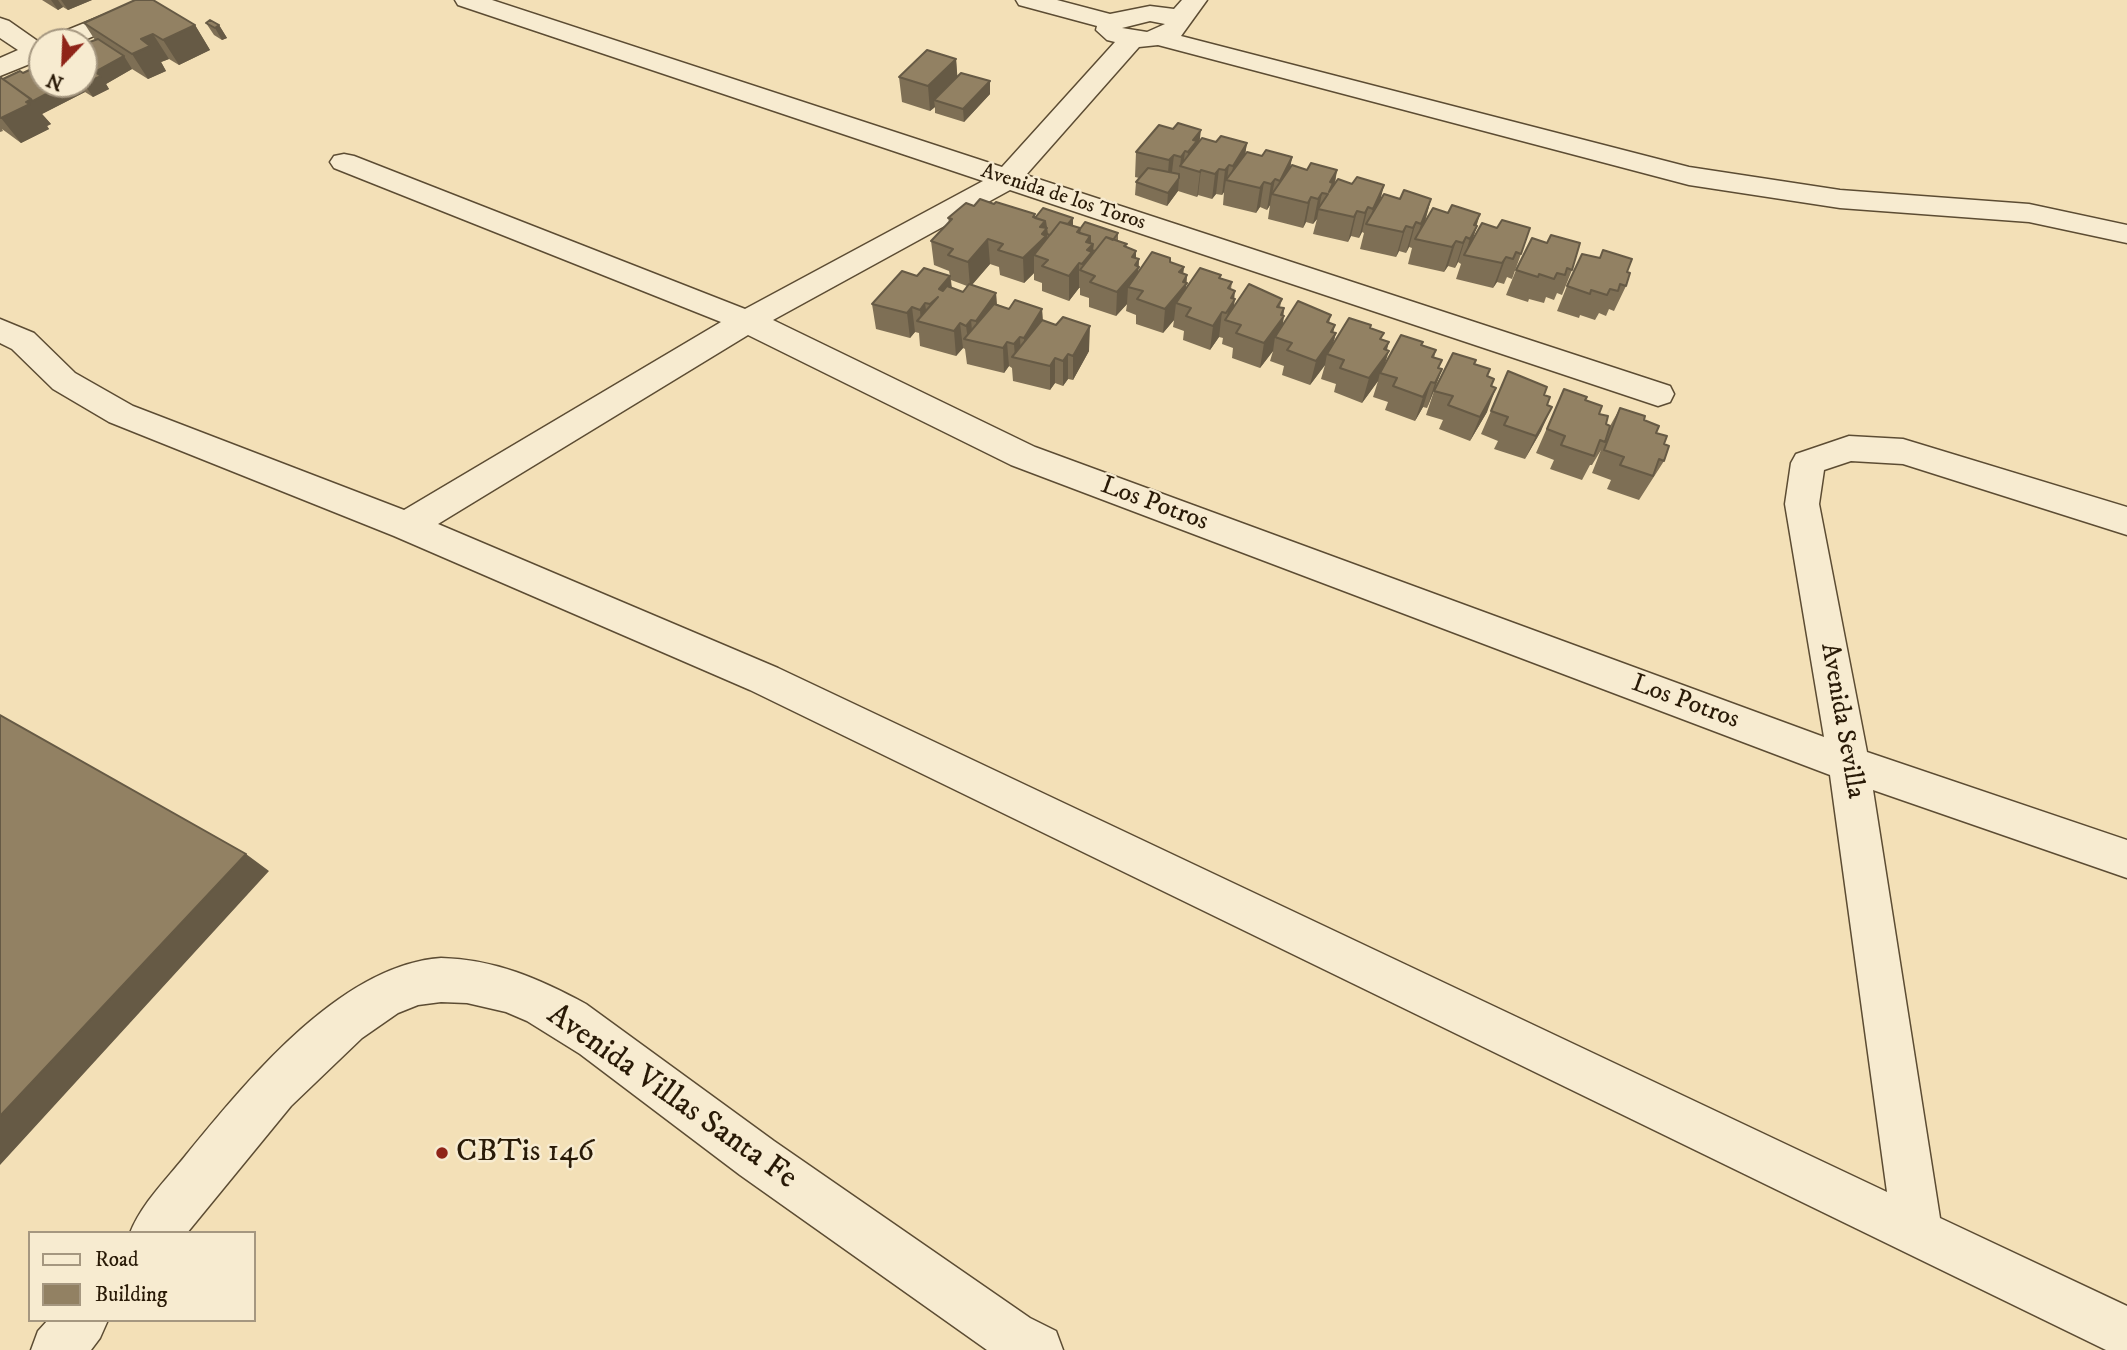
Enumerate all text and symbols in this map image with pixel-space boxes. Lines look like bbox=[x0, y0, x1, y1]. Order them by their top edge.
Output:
north arrow bbox=[28, 28, 98, 98]
text: N bbox=[44, 67, 67, 95]
street label: Avenida de los Toros bbox=[977, 159, 1149, 237]
street label: Los Potros bbox=[1096, 471, 1212, 539]
street label: Avenida Sevilla bbox=[1812, 641, 1870, 801]
street label: Los Potros bbox=[1627, 669, 1743, 737]
street label: Avenida Villas Santa Fe bbox=[538, 997, 804, 1199]
place label: CBTis 146 bbox=[456, 1134, 594, 1172]
marker: CBTis 146 bbox=[434, 1145, 450, 1161]
legend bbox=[28, 1231, 256, 1322]
text: Road bbox=[95, 1247, 139, 1273]
text: Building bbox=[95, 1282, 167, 1308]

